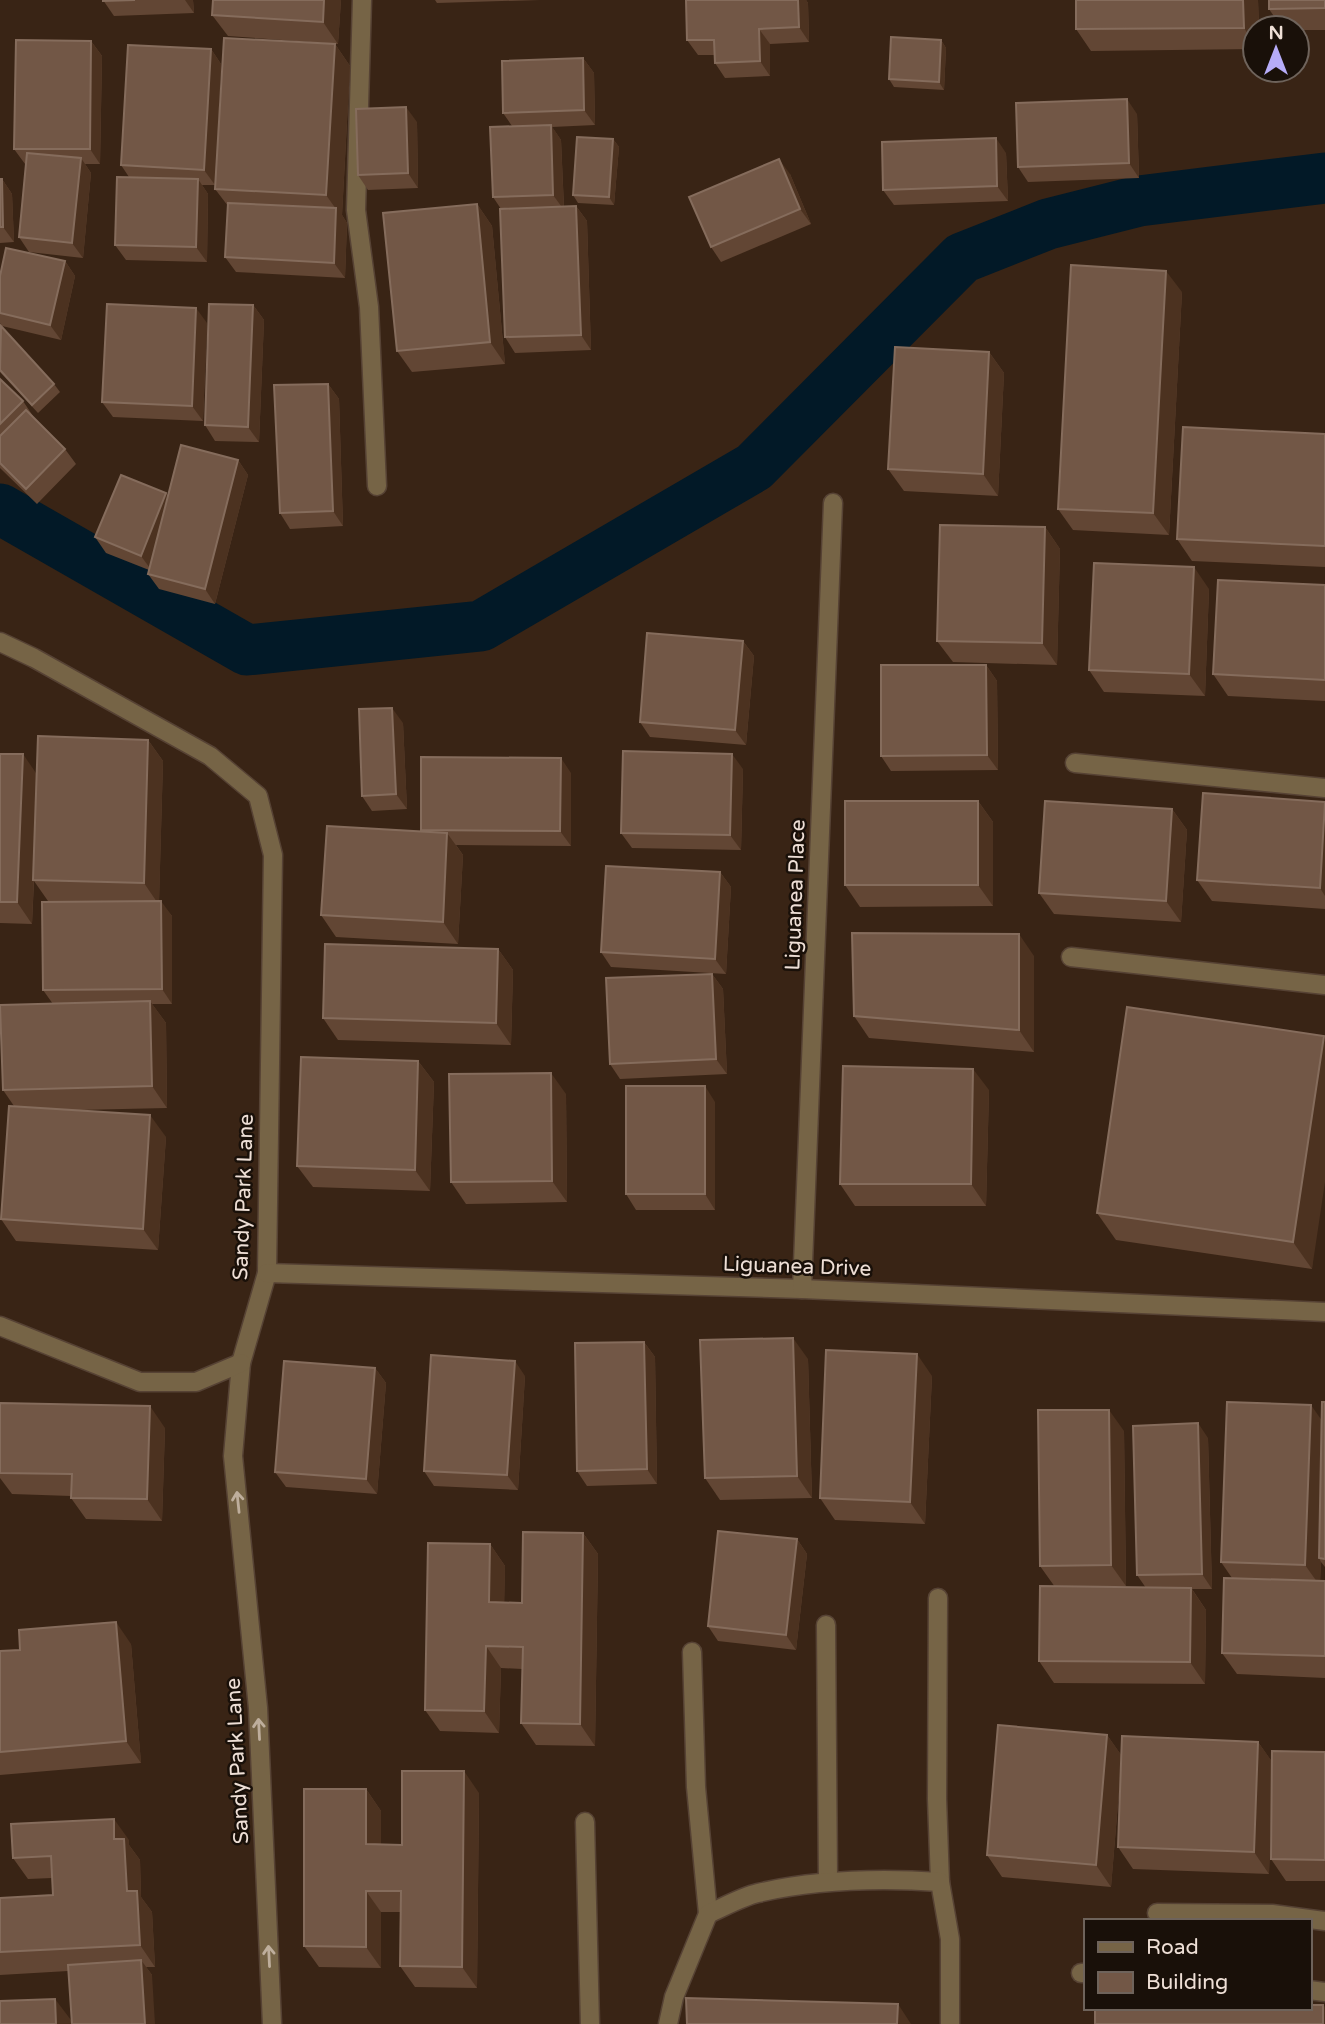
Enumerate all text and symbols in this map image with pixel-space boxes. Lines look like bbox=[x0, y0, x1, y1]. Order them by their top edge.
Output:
north arrow bbox=[1241, 14, 1311, 84]
text: N bbox=[1268, 22, 1284, 44]
street label: Liguanea Place bbox=[780, 819, 811, 971]
street label: Sandy Park Lane bbox=[228, 1113, 259, 1281]
street label: Liguanea Drive bbox=[722, 1251, 872, 1282]
one-way arrow bbox=[231, 1491, 244, 1514]
street label: Sandy Park Lane bbox=[221, 1677, 254, 1845]
one-way arrow bbox=[253, 1717, 266, 1740]
legend bbox=[1084, 1919, 1311, 2010]
text: Road bbox=[1146, 1935, 1199, 1960]
one-way arrow bbox=[263, 1945, 276, 1968]
text: Building bbox=[1146, 1970, 1228, 1995]

